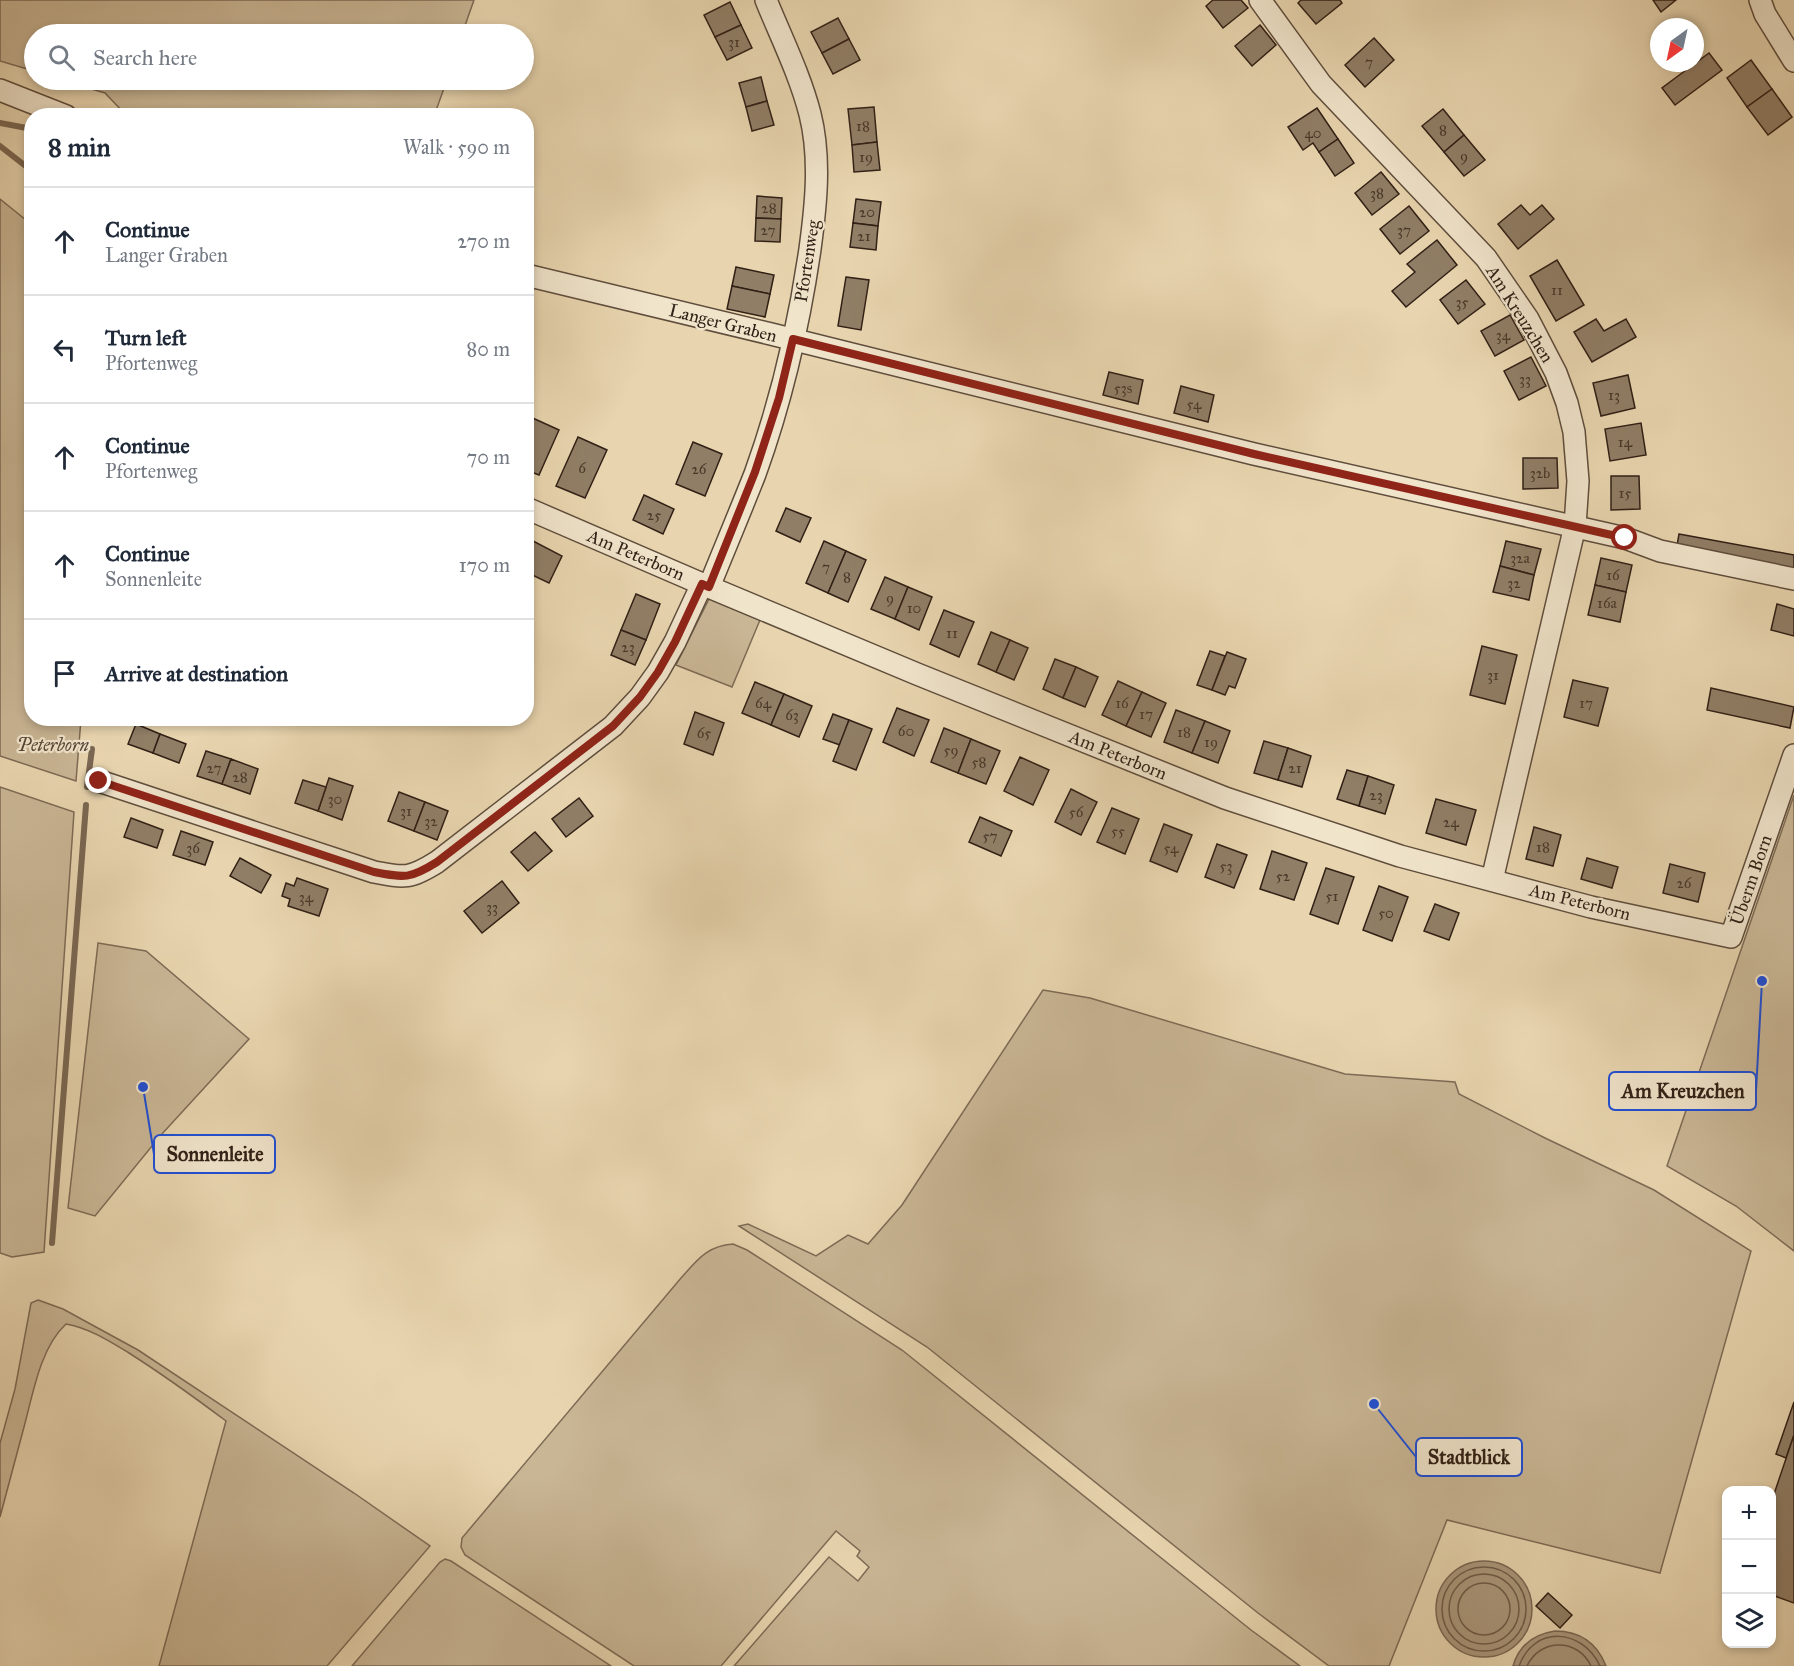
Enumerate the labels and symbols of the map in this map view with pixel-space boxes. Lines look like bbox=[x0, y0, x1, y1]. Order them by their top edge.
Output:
north arrow bbox=[1650, 18, 1704, 72]
house number: 31 bbox=[728, 33, 740, 51]
house number: 7 bbox=[1365, 53, 1373, 71]
house number: 18 bbox=[856, 117, 870, 135]
house number: 8 bbox=[1439, 121, 1447, 139]
house number: 40 bbox=[1304, 124, 1322, 142]
house number: 9 bbox=[1460, 147, 1468, 165]
house number: 19 bbox=[859, 148, 873, 166]
house number: 38 bbox=[1370, 184, 1384, 202]
house number: 28 bbox=[761, 199, 777, 217]
house number: 20 bbox=[859, 203, 875, 221]
street label: Pfortenweg bbox=[790, 218, 825, 304]
house number: 27 bbox=[761, 221, 776, 239]
house number: 37 bbox=[1397, 221, 1411, 239]
house number: 21 bbox=[857, 227, 871, 245]
street label: Am Kreuzchen bbox=[1481, 260, 1559, 367]
house number: 11 bbox=[1551, 281, 1563, 299]
house number: 35 bbox=[1456, 293, 1469, 311]
street label: Langer Graben bbox=[666, 299, 780, 348]
house number: 34 bbox=[1496, 326, 1511, 344]
house number: 33 bbox=[1519, 370, 1531, 388]
house number: 53s bbox=[1114, 379, 1132, 397]
house number: 13 bbox=[1608, 386, 1620, 404]
house number: 54 bbox=[1187, 395, 1202, 413]
house number: 14 bbox=[1618, 433, 1633, 451]
house number: 6 bbox=[578, 459, 587, 477]
house number: 26 bbox=[691, 460, 708, 478]
house number: 32b bbox=[1530, 464, 1550, 482]
house number: 15 bbox=[1619, 484, 1631, 502]
house number: 25 bbox=[647, 506, 661, 524]
street label: Am Peterborn bbox=[583, 524, 688, 585]
route start bbox=[1611, 524, 1637, 550]
house number: 32a bbox=[1510, 549, 1531, 567]
house number: 7 bbox=[822, 558, 830, 576]
house number: 16 bbox=[1606, 566, 1621, 584]
house number: 8 bbox=[843, 568, 851, 586]
house number: 32 bbox=[1507, 574, 1521, 592]
house number: 9 bbox=[886, 589, 894, 607]
house number: 16a bbox=[1597, 594, 1618, 612]
house number: 10 bbox=[907, 599, 921, 617]
house number: 11 bbox=[946, 624, 958, 642]
house number: 23 bbox=[621, 638, 635, 656]
house number: 31 bbox=[1487, 666, 1499, 684]
house number: 64 bbox=[755, 694, 772, 712]
house number: 16 bbox=[1115, 694, 1130, 712]
house number: 17 bbox=[1579, 694, 1593, 712]
house number: 17 bbox=[1139, 705, 1153, 723]
house number: 63 bbox=[785, 706, 799, 724]
house number: 60 bbox=[898, 722, 914, 740]
house number: 18 bbox=[1177, 723, 1191, 741]
house number: 65 bbox=[697, 724, 711, 742]
street label: Am Peterborn bbox=[1065, 725, 1170, 785]
house number: 19 bbox=[1204, 733, 1218, 751]
park label: Peterborn bbox=[17, 734, 89, 756]
house number: 59 bbox=[943, 741, 959, 759]
house number: 58 bbox=[972, 753, 986, 771]
house number: 27 bbox=[207, 759, 222, 777]
house number: 21 bbox=[1288, 759, 1302, 777]
route end bbox=[85, 767, 111, 793]
house number: 28 bbox=[232, 768, 248, 786]
house number: 23 bbox=[1369, 786, 1383, 804]
house number: 30 bbox=[328, 790, 342, 808]
house number: 31 bbox=[400, 802, 412, 820]
house number: 56 bbox=[1069, 803, 1085, 821]
house number: 32 bbox=[424, 812, 438, 830]
house number: 24 bbox=[1443, 813, 1460, 831]
house number: 55 bbox=[1111, 822, 1125, 840]
house number: 57 bbox=[983, 827, 997, 845]
street label: Überm Born bbox=[1724, 831, 1777, 928]
house number: 18 bbox=[1536, 838, 1550, 856]
house number: 36 bbox=[186, 839, 201, 857]
house number: 54 bbox=[1164, 839, 1179, 857]
house number: 53 bbox=[1220, 857, 1232, 875]
house number: 52 bbox=[1276, 867, 1291, 885]
house number: 26 bbox=[1676, 874, 1693, 892]
street label: Am Peterborn bbox=[1526, 879, 1633, 925]
house number: 51 bbox=[1326, 887, 1339, 905]
house number: 34 bbox=[299, 888, 314, 906]
house number: 33 bbox=[486, 898, 498, 916]
house number: 50 bbox=[1378, 904, 1394, 922]
callout: Am Kreuzchen bbox=[1609, 1072, 1756, 1110]
text: Am Kreuzchen bbox=[1619, 1079, 1745, 1103]
callout: Sonnenleite bbox=[154, 1135, 275, 1173]
text: Sonnenleite bbox=[166, 1142, 264, 1166]
callout: Stadtblick bbox=[1416, 1438, 1522, 1476]
text: Stadtblick bbox=[1428, 1445, 1511, 1469]

